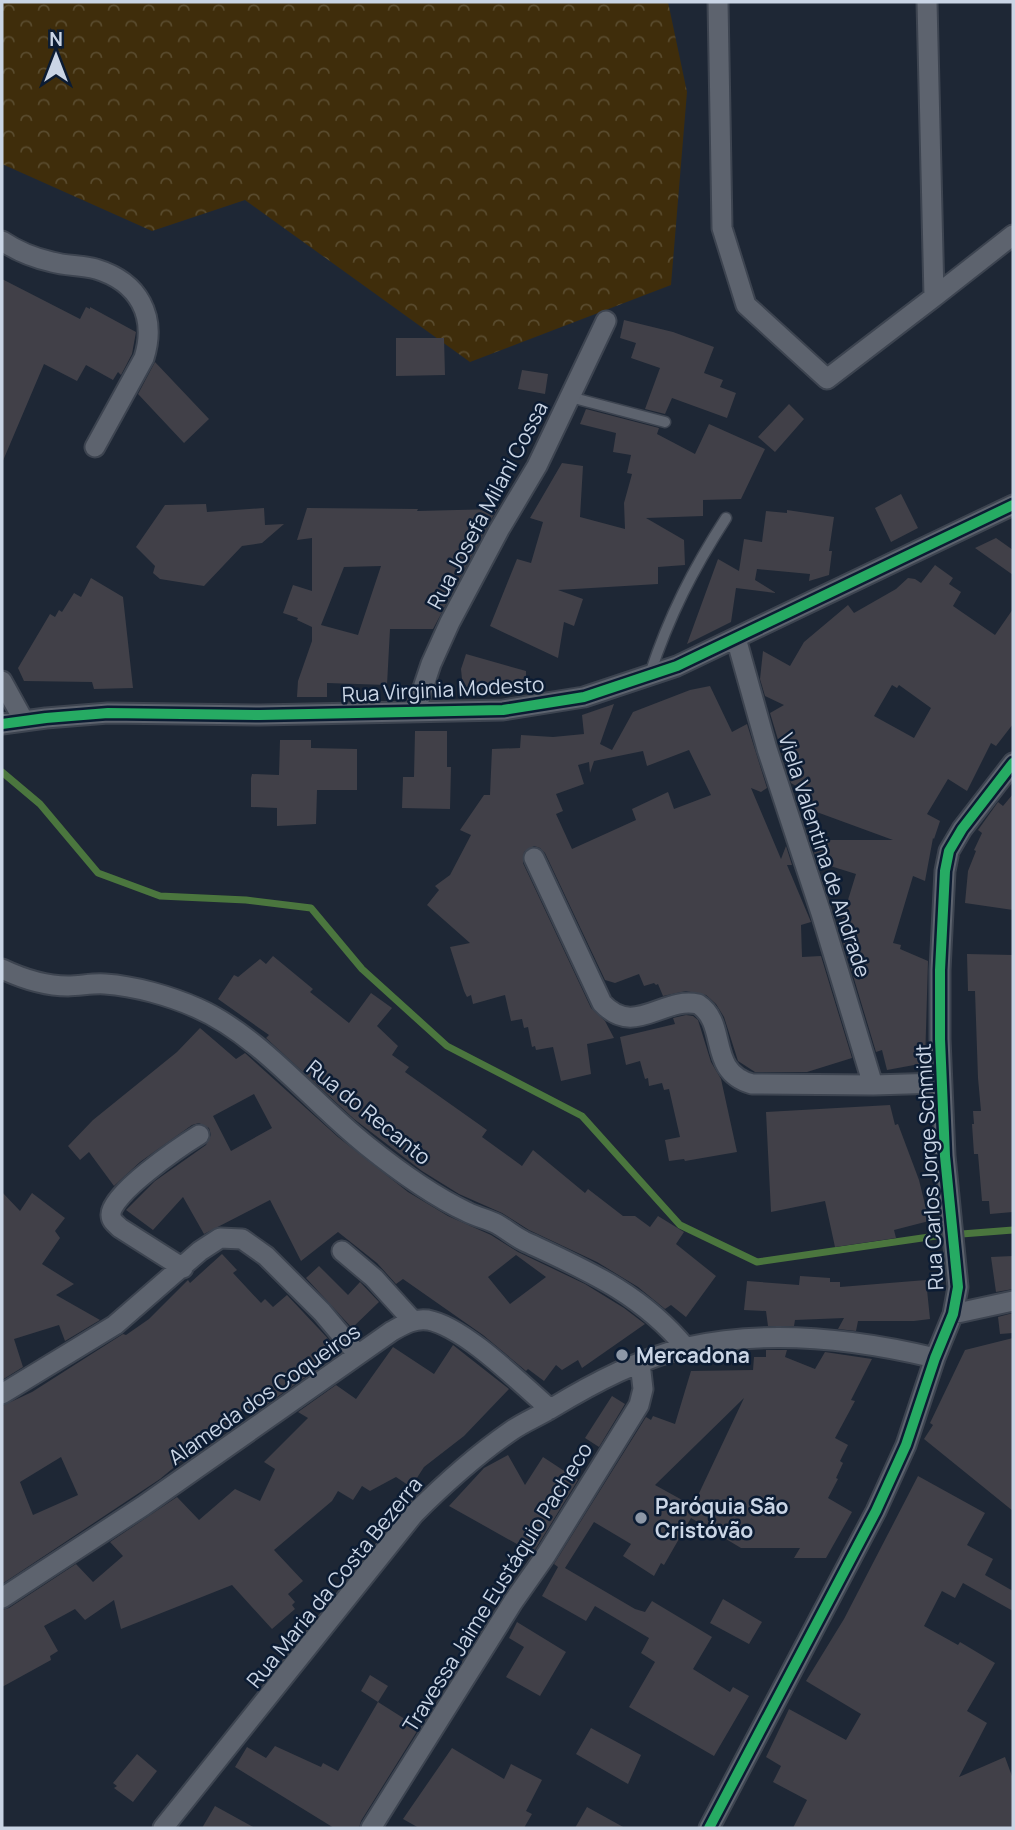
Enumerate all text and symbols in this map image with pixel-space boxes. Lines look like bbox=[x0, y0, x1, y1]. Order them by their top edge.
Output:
north arrow bbox=[21, 21, 91, 91]
text: N bbox=[49, 26, 63, 52]
street label: Rua Josefa Milani Cossa bbox=[420, 396, 554, 614]
street label: Rua Virginia Modesto bbox=[341, 670, 545, 708]
street label: Viela Valentina de Andrade bbox=[772, 729, 878, 981]
street label: Rua Carlos Jorge Schmidt bbox=[909, 1043, 949, 1291]
street label: Rua do Recanto bbox=[301, 1053, 437, 1171]
street label: Alameda dos Coqueiros bbox=[162, 1317, 366, 1471]
place label: Mercadona bbox=[636, 1341, 750, 1369]
marker: Mercadona bbox=[614, 1347, 630, 1363]
street label: Travessa Jaime Eustáquio Pacheco bbox=[396, 1437, 598, 1737]
street label: Rua Maria da Costa Bezerra bbox=[240, 1470, 428, 1694]
place label: Paróquia São Cristóvão bbox=[655, 1492, 789, 1544]
marker: Paróquia São Cristóvão bbox=[633, 1510, 649, 1526]

